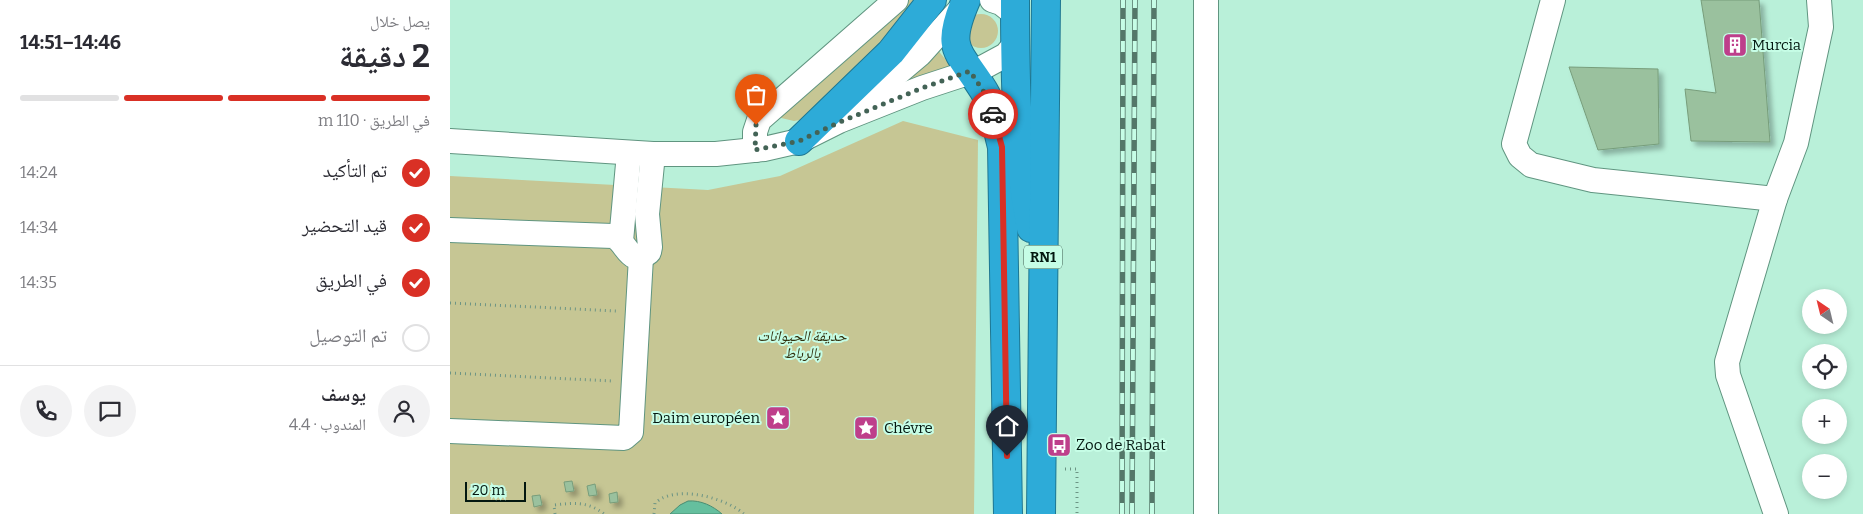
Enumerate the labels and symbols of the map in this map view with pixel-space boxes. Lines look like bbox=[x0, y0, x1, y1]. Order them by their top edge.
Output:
building icon: Murcia bbox=[1722, 32, 1748, 58]
place label: Murcia bbox=[1752, 36, 1801, 54]
pin bbox=[735, 74, 777, 125]
courier bbox=[968, 89, 1018, 139]
road number: RN1 bbox=[1024, 246, 1062, 268]
north arrow bbox=[1802, 289, 1848, 334]
park label: حديقة الحيوانات بالرباط bbox=[757, 327, 847, 362]
place icon: Daim européen bbox=[765, 405, 791, 431]
pin bbox=[986, 405, 1028, 456]
place label: Daim européen bbox=[652, 409, 761, 427]
place icon: Chévre bbox=[853, 415, 879, 441]
place label: Chévre bbox=[884, 419, 933, 437]
bus stop icon: Zoo de Rabat bbox=[1046, 432, 1072, 458]
place label: Zoo de Rabat bbox=[1076, 436, 1166, 454]
scale bar bbox=[465, 479, 526, 502]

